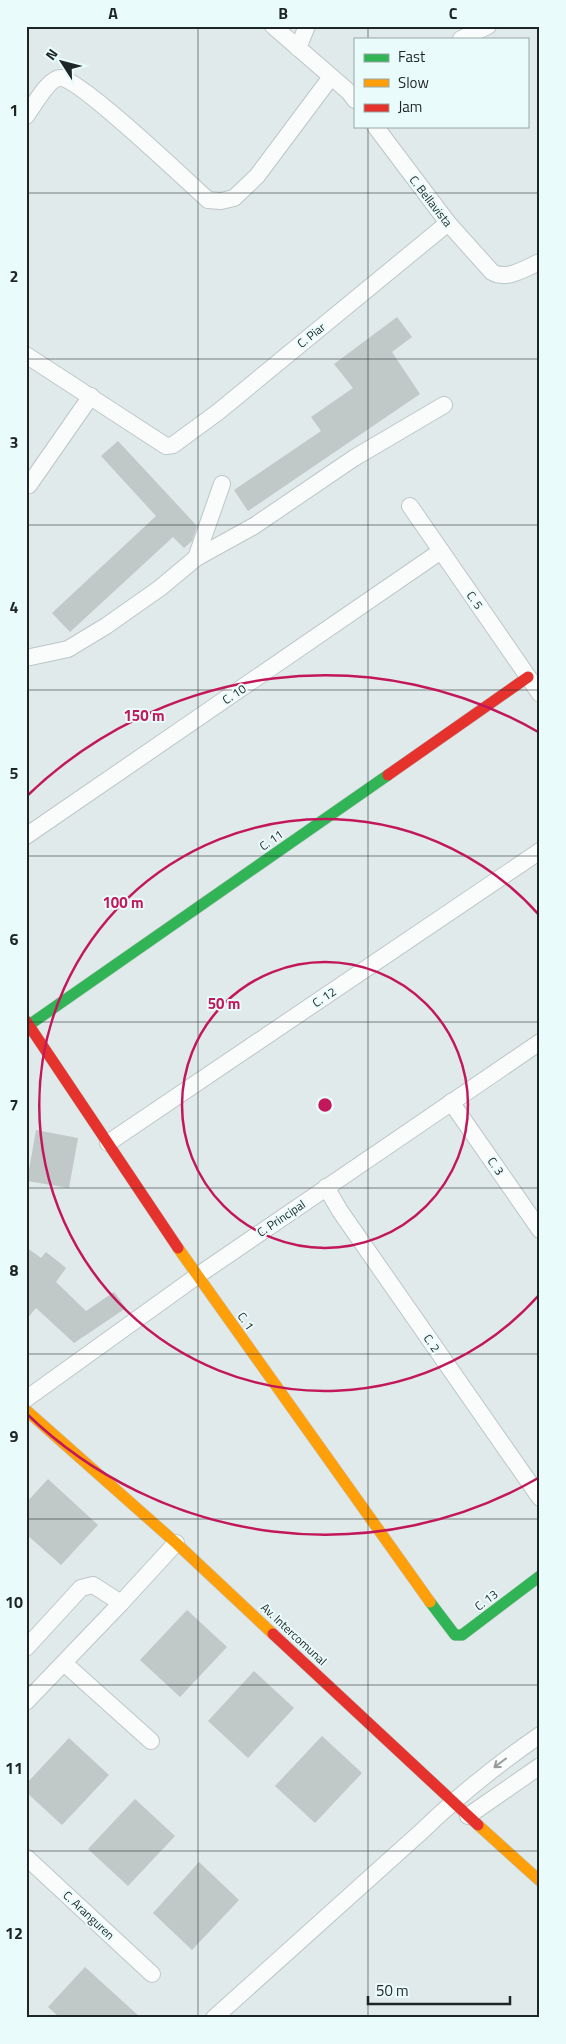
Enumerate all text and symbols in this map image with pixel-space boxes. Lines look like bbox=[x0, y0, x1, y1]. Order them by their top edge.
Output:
text: A bbox=[108, 1, 118, 25]
text: B bbox=[278, 1, 288, 25]
text: C bbox=[449, 1, 458, 25]
north arrow bbox=[38, 38, 88, 88]
legend bbox=[354, 38, 528, 128]
text: N bbox=[40, 44, 62, 64]
text: Fast bbox=[398, 45, 426, 68]
text: Slow bbox=[398, 71, 429, 94]
text: Jam bbox=[398, 95, 422, 118]
text: 1 bbox=[10, 98, 18, 122]
street label: C. Bellavista bbox=[405, 171, 457, 231]
text: 2 bbox=[10, 264, 18, 288]
street label: C. Piar bbox=[293, 318, 329, 352]
text: 3 bbox=[10, 430, 18, 454]
street label: C. 5 bbox=[462, 587, 488, 613]
text: 4 bbox=[10, 595, 19, 619]
street label: C. 10 bbox=[218, 679, 250, 709]
text: 150 m bbox=[123, 704, 165, 727]
text: 5 bbox=[10, 761, 19, 785]
street label: C. 11 bbox=[255, 825, 287, 855]
text: 100 m bbox=[102, 891, 144, 914]
text: 6 bbox=[10, 927, 19, 951]
street label: C. 12 bbox=[308, 982, 340, 1012]
text: 50 m bbox=[208, 992, 240, 1015]
text: 7 bbox=[10, 1093, 18, 1117]
centre of rings bbox=[316, 1096, 334, 1114]
street label: C. 3 bbox=[483, 1153, 509, 1179]
street label: C. Principal bbox=[253, 1195, 309, 1241]
text: 8 bbox=[10, 1258, 19, 1282]
street label: C. 1 bbox=[233, 1308, 259, 1334]
street label: C. 2 bbox=[419, 1330, 445, 1356]
text: 9 bbox=[10, 1424, 19, 1448]
street label: C. 13 bbox=[470, 1585, 502, 1615]
text: 10 bbox=[5, 1590, 23, 1614]
street label: Av. Intercomunal bbox=[257, 1598, 331, 1670]
text: 11 bbox=[5, 1756, 23, 1780]
one-way arrow bbox=[493, 1758, 507, 1768]
street label: C. Aranguren bbox=[59, 1886, 119, 1944]
text: 12 bbox=[5, 1921, 23, 1945]
scale bar bbox=[368, 1974, 511, 2006]
text: 50 m bbox=[376, 1979, 409, 2002]

